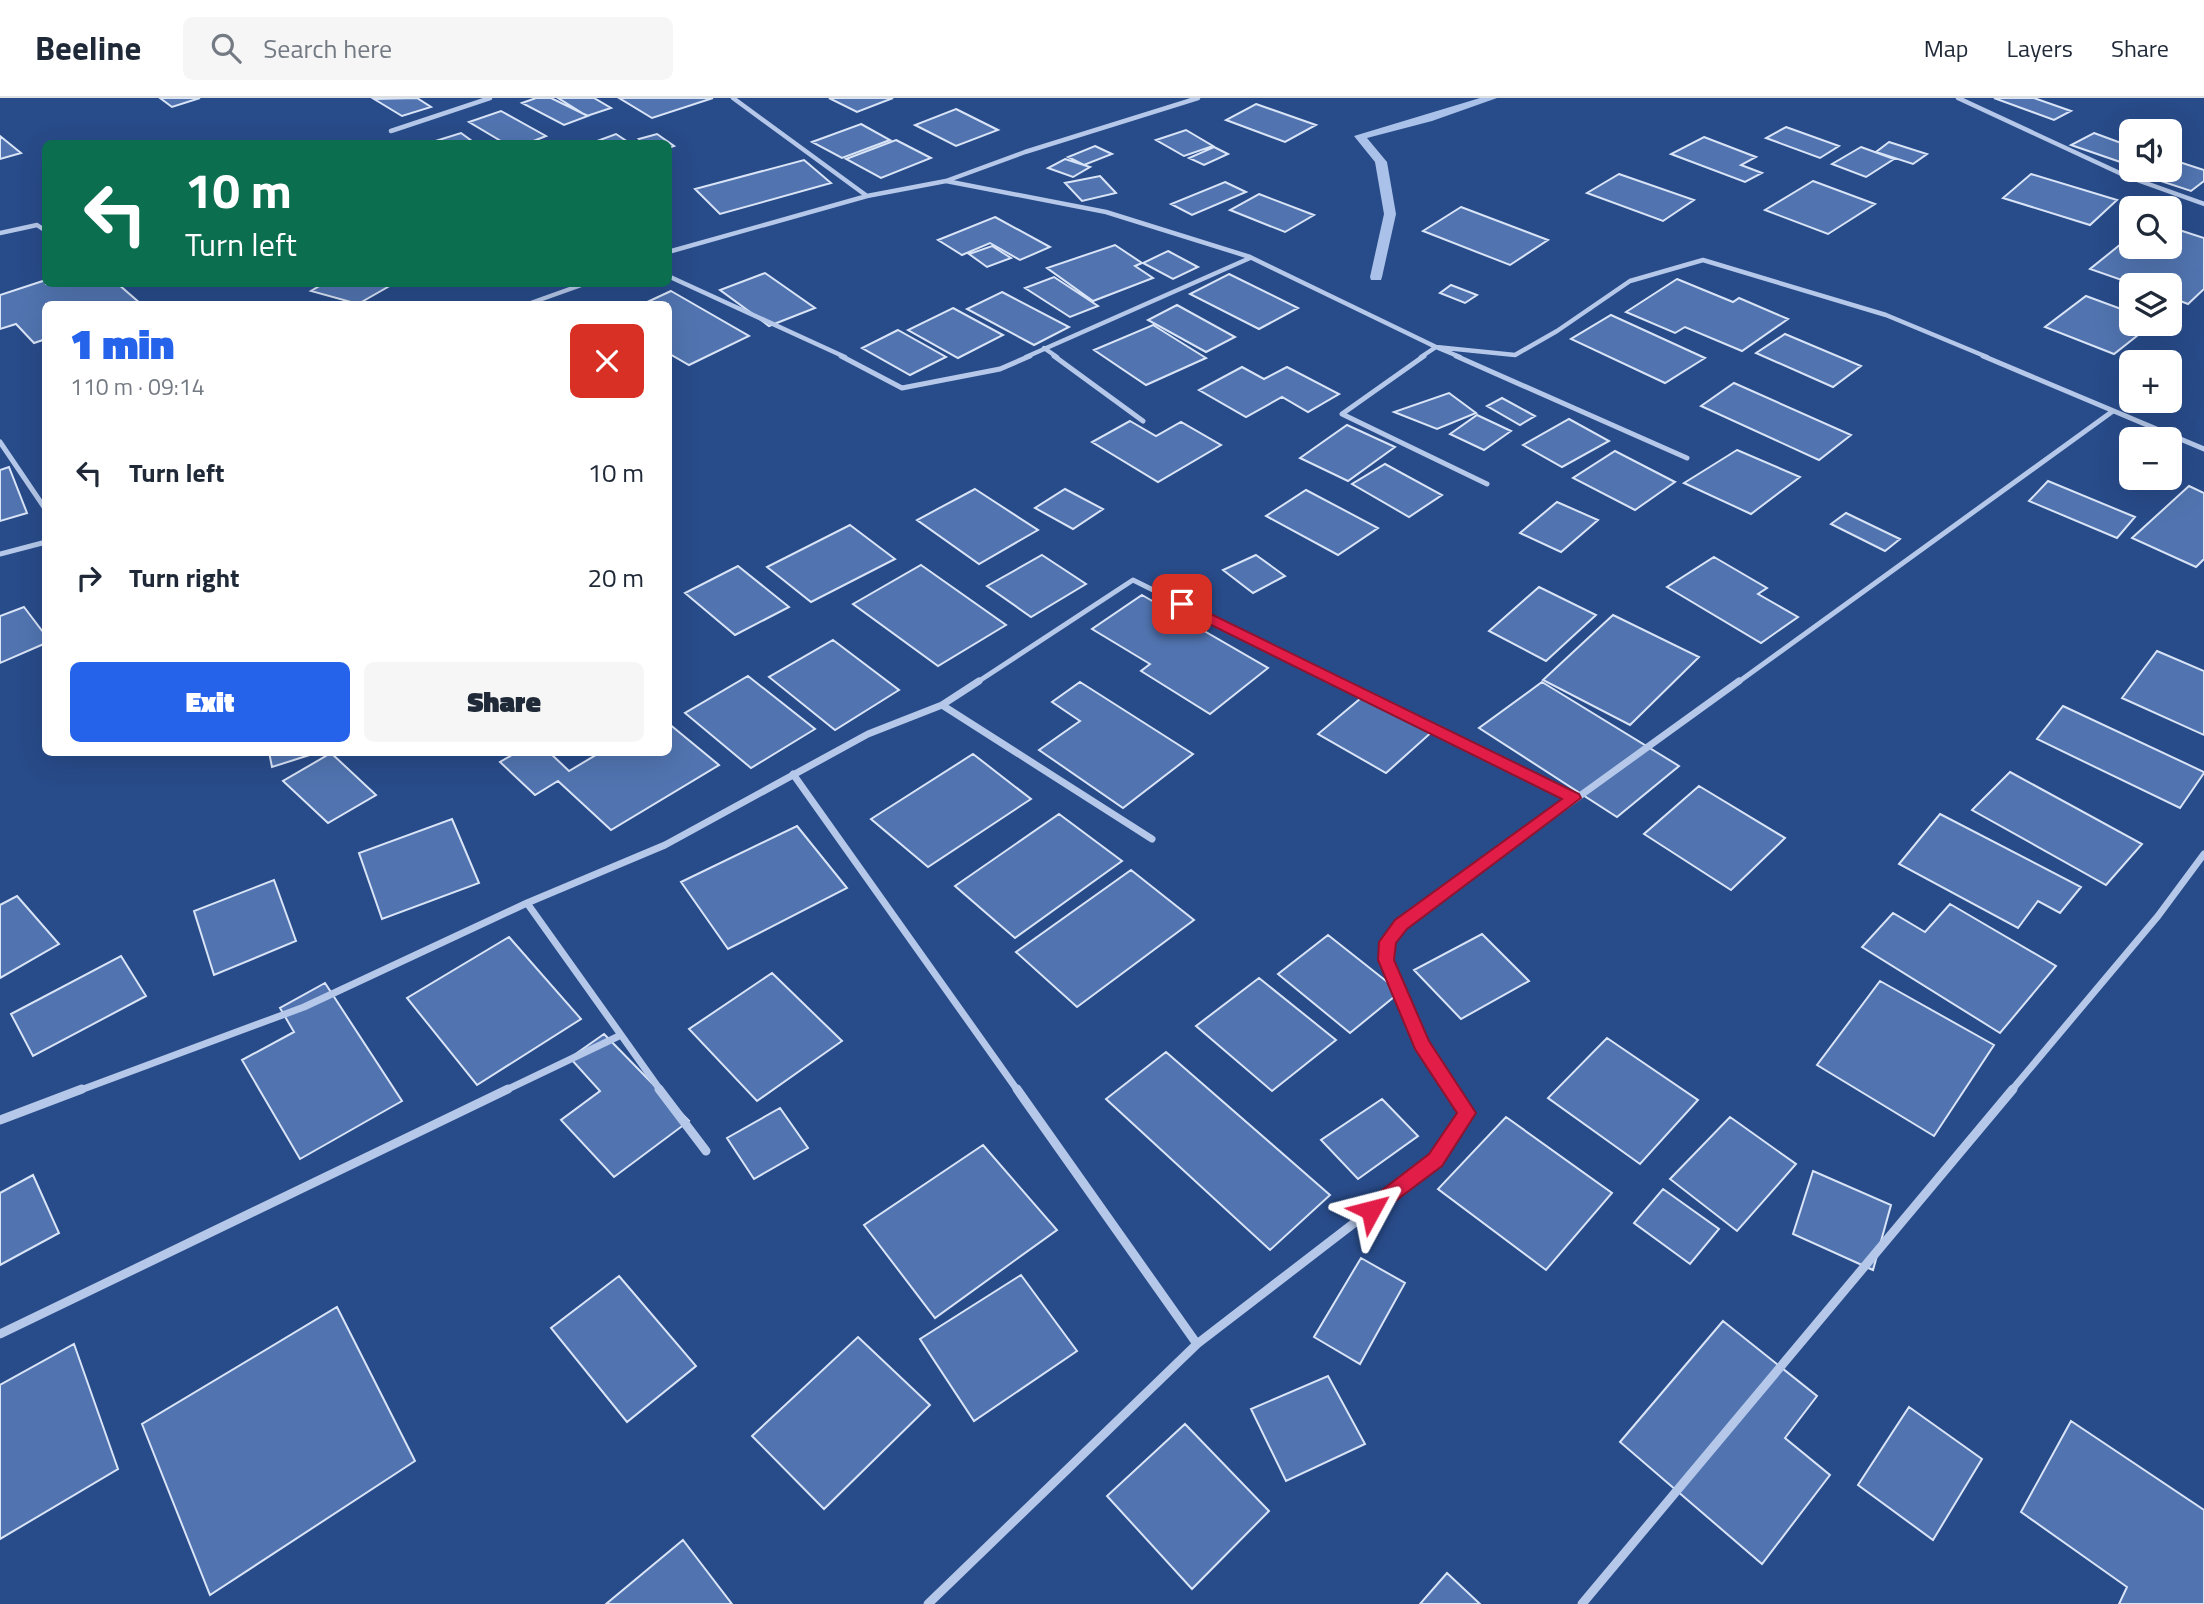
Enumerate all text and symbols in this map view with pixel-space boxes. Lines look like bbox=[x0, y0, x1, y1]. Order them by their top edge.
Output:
search box bbox=[183, 17, 673, 80]
text: Beeline bbox=[35, 23, 141, 73]
icon: search bbox=[207, 29, 245, 67]
text: Search here bbox=[263, 29, 392, 68]
text: Map bbox=[1924, 30, 1969, 66]
text: Layers bbox=[2007, 30, 2073, 66]
text: Share bbox=[2111, 30, 2169, 66]
map controls bbox=[2119, 119, 2182, 490]
button: sound bbox=[2119, 119, 2182, 182]
text: 10 m bbox=[185, 152, 292, 227]
icon: left bbox=[70, 168, 161, 259]
button: search bbox=[2119, 196, 2182, 259]
text: Turn left bbox=[185, 220, 297, 268]
button: layers bbox=[2119, 273, 2182, 336]
text: 1 min bbox=[70, 311, 174, 375]
button: close bbox=[570, 324, 644, 398]
button: + bbox=[2119, 350, 2182, 413]
text: 110 m · 09:14 bbox=[70, 369, 205, 404]
button: − bbox=[2119, 427, 2182, 490]
text: Turn left bbox=[129, 453, 224, 492]
text: 10 m bbox=[587, 453, 644, 492]
icon: left bbox=[70, 454, 108, 492]
text: Turn right bbox=[129, 558, 240, 597]
text: 20 m bbox=[587, 558, 644, 597]
icon: right bbox=[70, 559, 108, 597]
pin bbox=[1152, 574, 1212, 634]
icon: arrive bbox=[1163, 585, 1201, 623]
button: Exit bbox=[70, 662, 350, 742]
button: Share bbox=[364, 662, 644, 742]
position arrow bbox=[1334, 1173, 1408, 1247]

